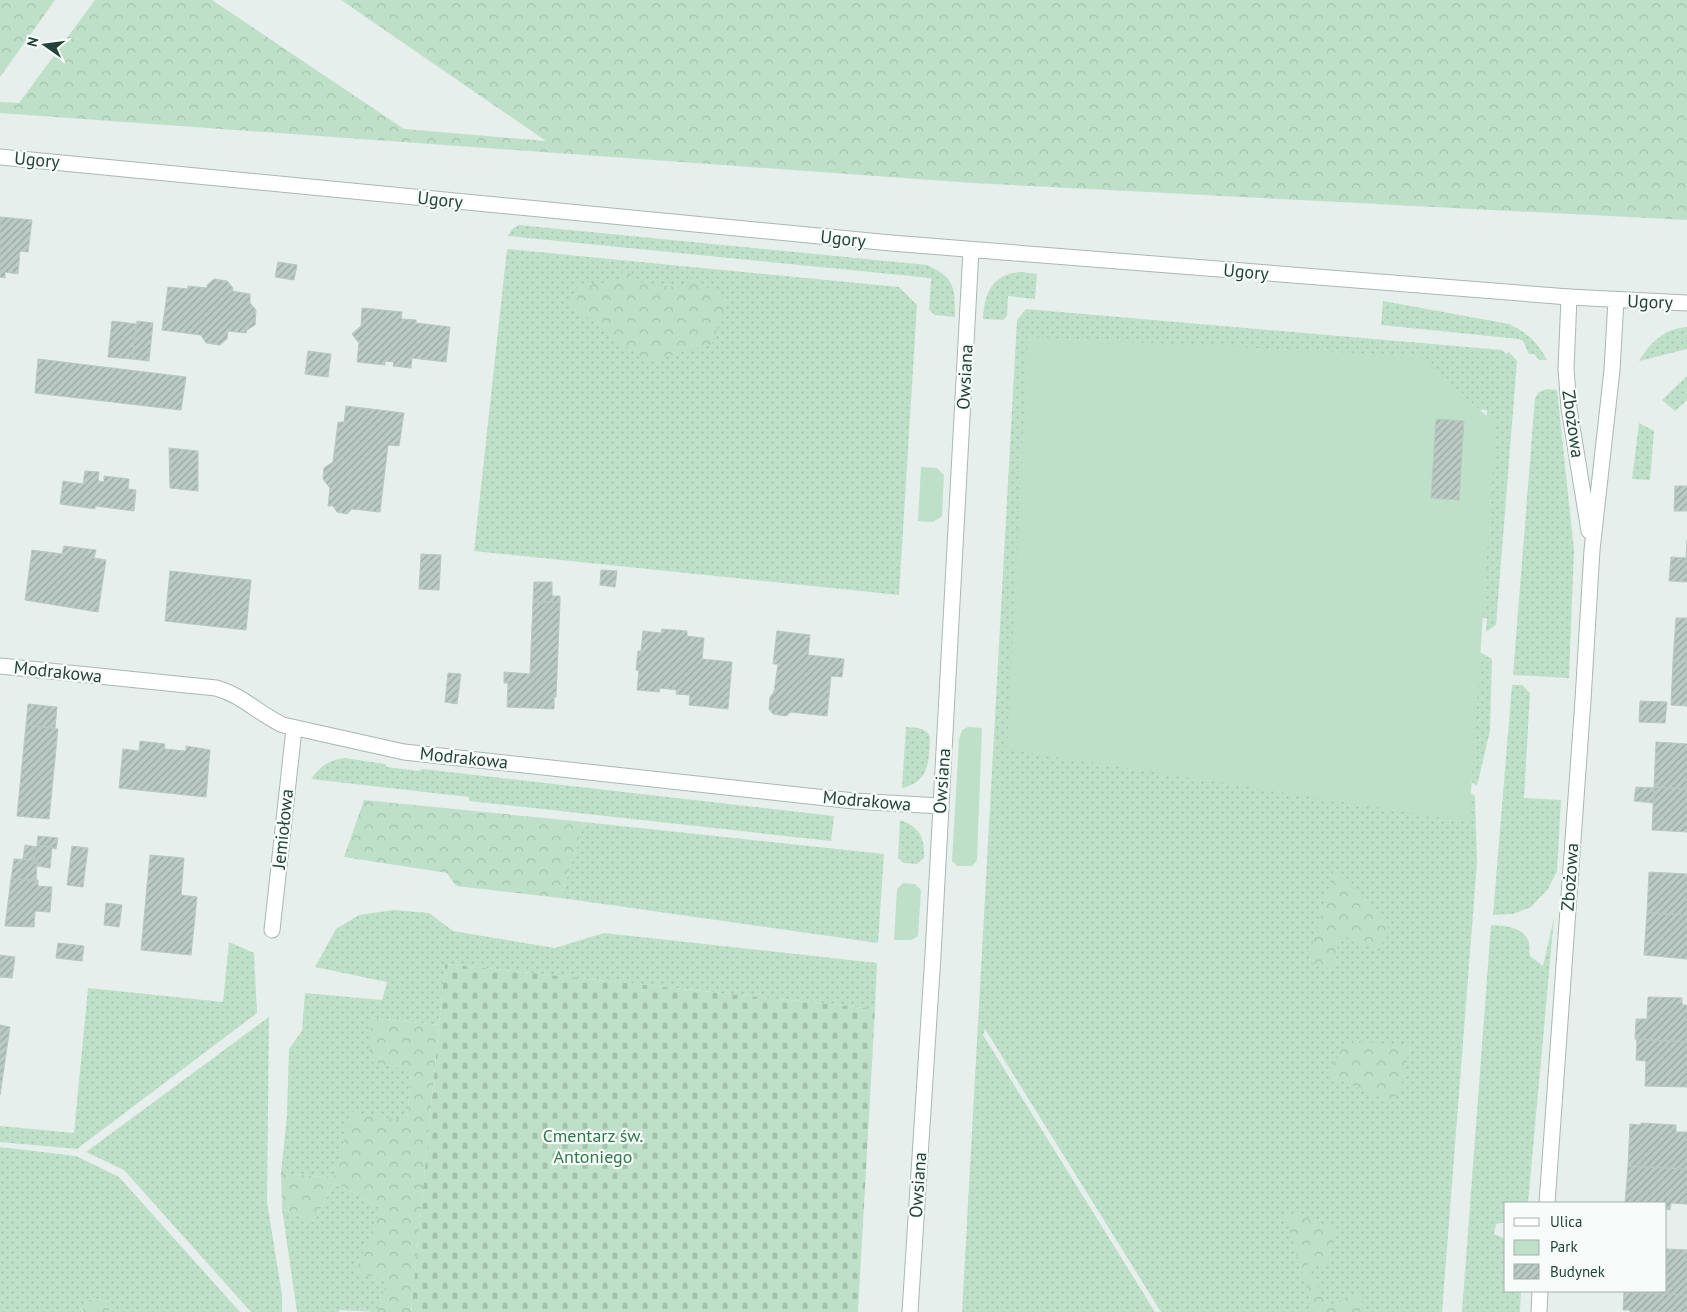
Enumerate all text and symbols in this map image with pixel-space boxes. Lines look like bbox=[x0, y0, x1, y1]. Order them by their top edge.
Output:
north arrow bbox=[20, 20, 70, 70]
text: N bbox=[23, 35, 42, 48]
street label: Ugory bbox=[13, 146, 61, 173]
street label: Ugory bbox=[416, 186, 465, 213]
street label: Ugory bbox=[819, 225, 868, 252]
street label: Ugory bbox=[1222, 258, 1270, 285]
street label: Ugory bbox=[1627, 289, 1674, 314]
street label: Owsiana bbox=[951, 344, 978, 410]
street label: Zbożowa bbox=[1557, 389, 1590, 459]
street label: Modrakowa bbox=[13, 655, 103, 688]
street label: Modrakowa bbox=[419, 741, 509, 774]
street label: Owsiana bbox=[928, 747, 955, 815]
street label: Modrakowa bbox=[822, 785, 912, 816]
street label: Jemiołowa bbox=[267, 788, 298, 871]
street label: Zbożowa bbox=[1556, 842, 1583, 912]
park label: Cmentarz św. Antoniego bbox=[543, 1124, 643, 1168]
street label: Owsiana bbox=[904, 1151, 931, 1219]
legend bbox=[1504, 1202, 1667, 1292]
text: Ulica bbox=[1550, 1212, 1582, 1231]
text: Park bbox=[1550, 1237, 1578, 1256]
text: Budynek bbox=[1550, 1262, 1606, 1281]

